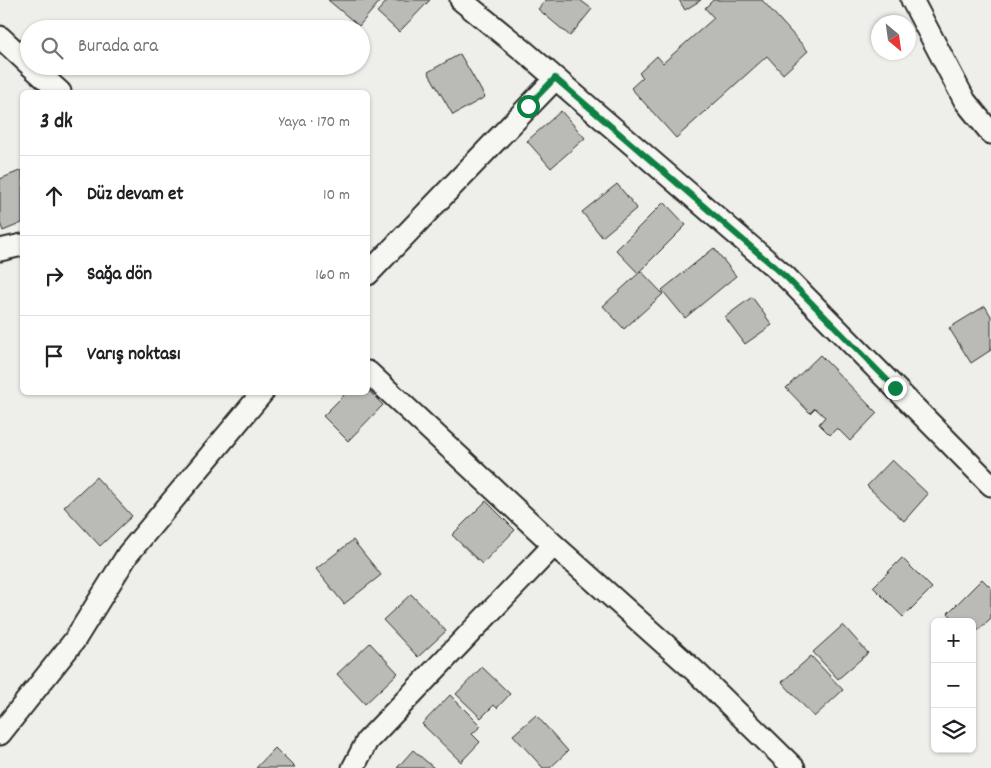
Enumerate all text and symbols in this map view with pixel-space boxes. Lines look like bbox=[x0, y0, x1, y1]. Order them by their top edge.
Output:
north arrow bbox=[871, 15, 916, 60]
search box bbox=[20, 20, 370, 75]
icon: search bbox=[38, 34, 66, 62]
text: Burada ara bbox=[78, 34, 158, 61]
route start bbox=[517, 95, 540, 118]
text: 3 dk bbox=[40, 108, 73, 138]
text: Yaya · 170 m bbox=[279, 111, 350, 134]
icon: ahead bbox=[40, 182, 68, 210]
text: Düz devam et bbox=[87, 182, 183, 209]
text: 10 m bbox=[323, 184, 350, 207]
icon: right bbox=[40, 262, 68, 290]
text: Sağa dön bbox=[87, 262, 152, 289]
text: 160 m bbox=[315, 264, 350, 287]
icon: arrive bbox=[40, 342, 68, 370]
text: Varış noktası bbox=[87, 342, 181, 369]
route end bbox=[884, 377, 907, 400]
map controls bbox=[931, 618, 976, 753]
button: + bbox=[931, 618, 976, 663]
button: − bbox=[931, 663, 976, 708]
button: layers bbox=[931, 708, 976, 753]

